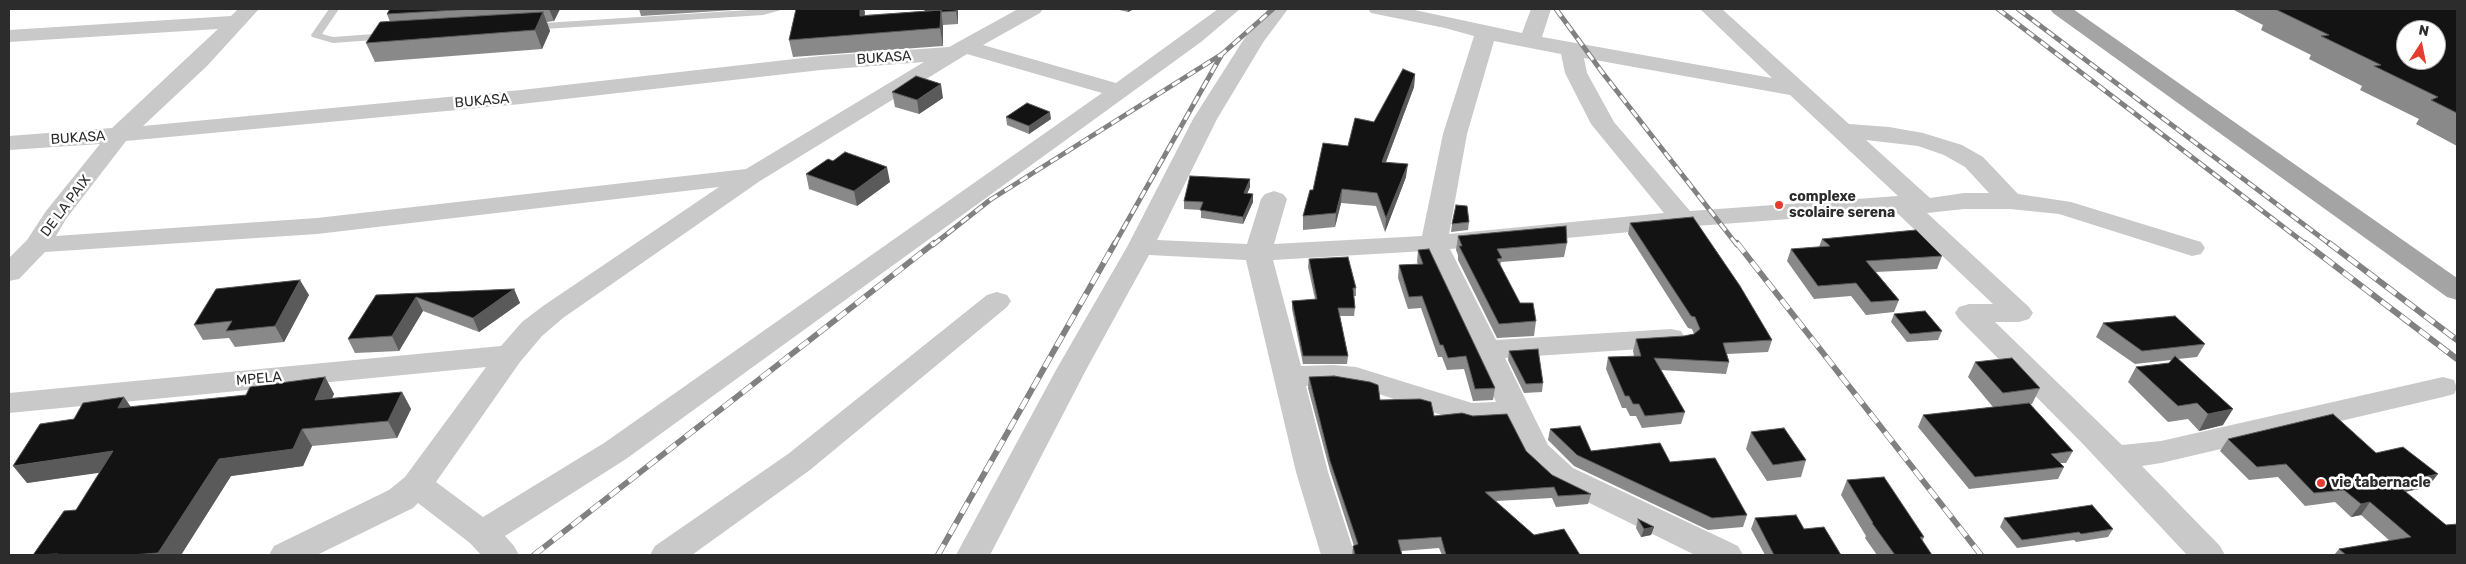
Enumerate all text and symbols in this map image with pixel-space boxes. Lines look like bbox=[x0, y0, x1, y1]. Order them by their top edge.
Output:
north arrow bbox=[2396, 20, 2446, 70]
text: N bbox=[2417, 21, 2430, 40]
street label: BUKASA bbox=[856, 48, 912, 68]
street label: BUKASA bbox=[454, 90, 510, 112]
street label: BUKASA bbox=[50, 128, 106, 148]
street label: DE LA PAIX bbox=[37, 172, 95, 240]
place label: complexe scolaire serena bbox=[1789, 189, 1895, 222]
marker: complexe scolaire serena bbox=[1773, 199, 1785, 211]
street label: MPELA bbox=[235, 369, 283, 389]
place label: vie tabernacle bbox=[2331, 475, 2431, 491]
marker: vie tabernacle bbox=[2315, 477, 2327, 489]

